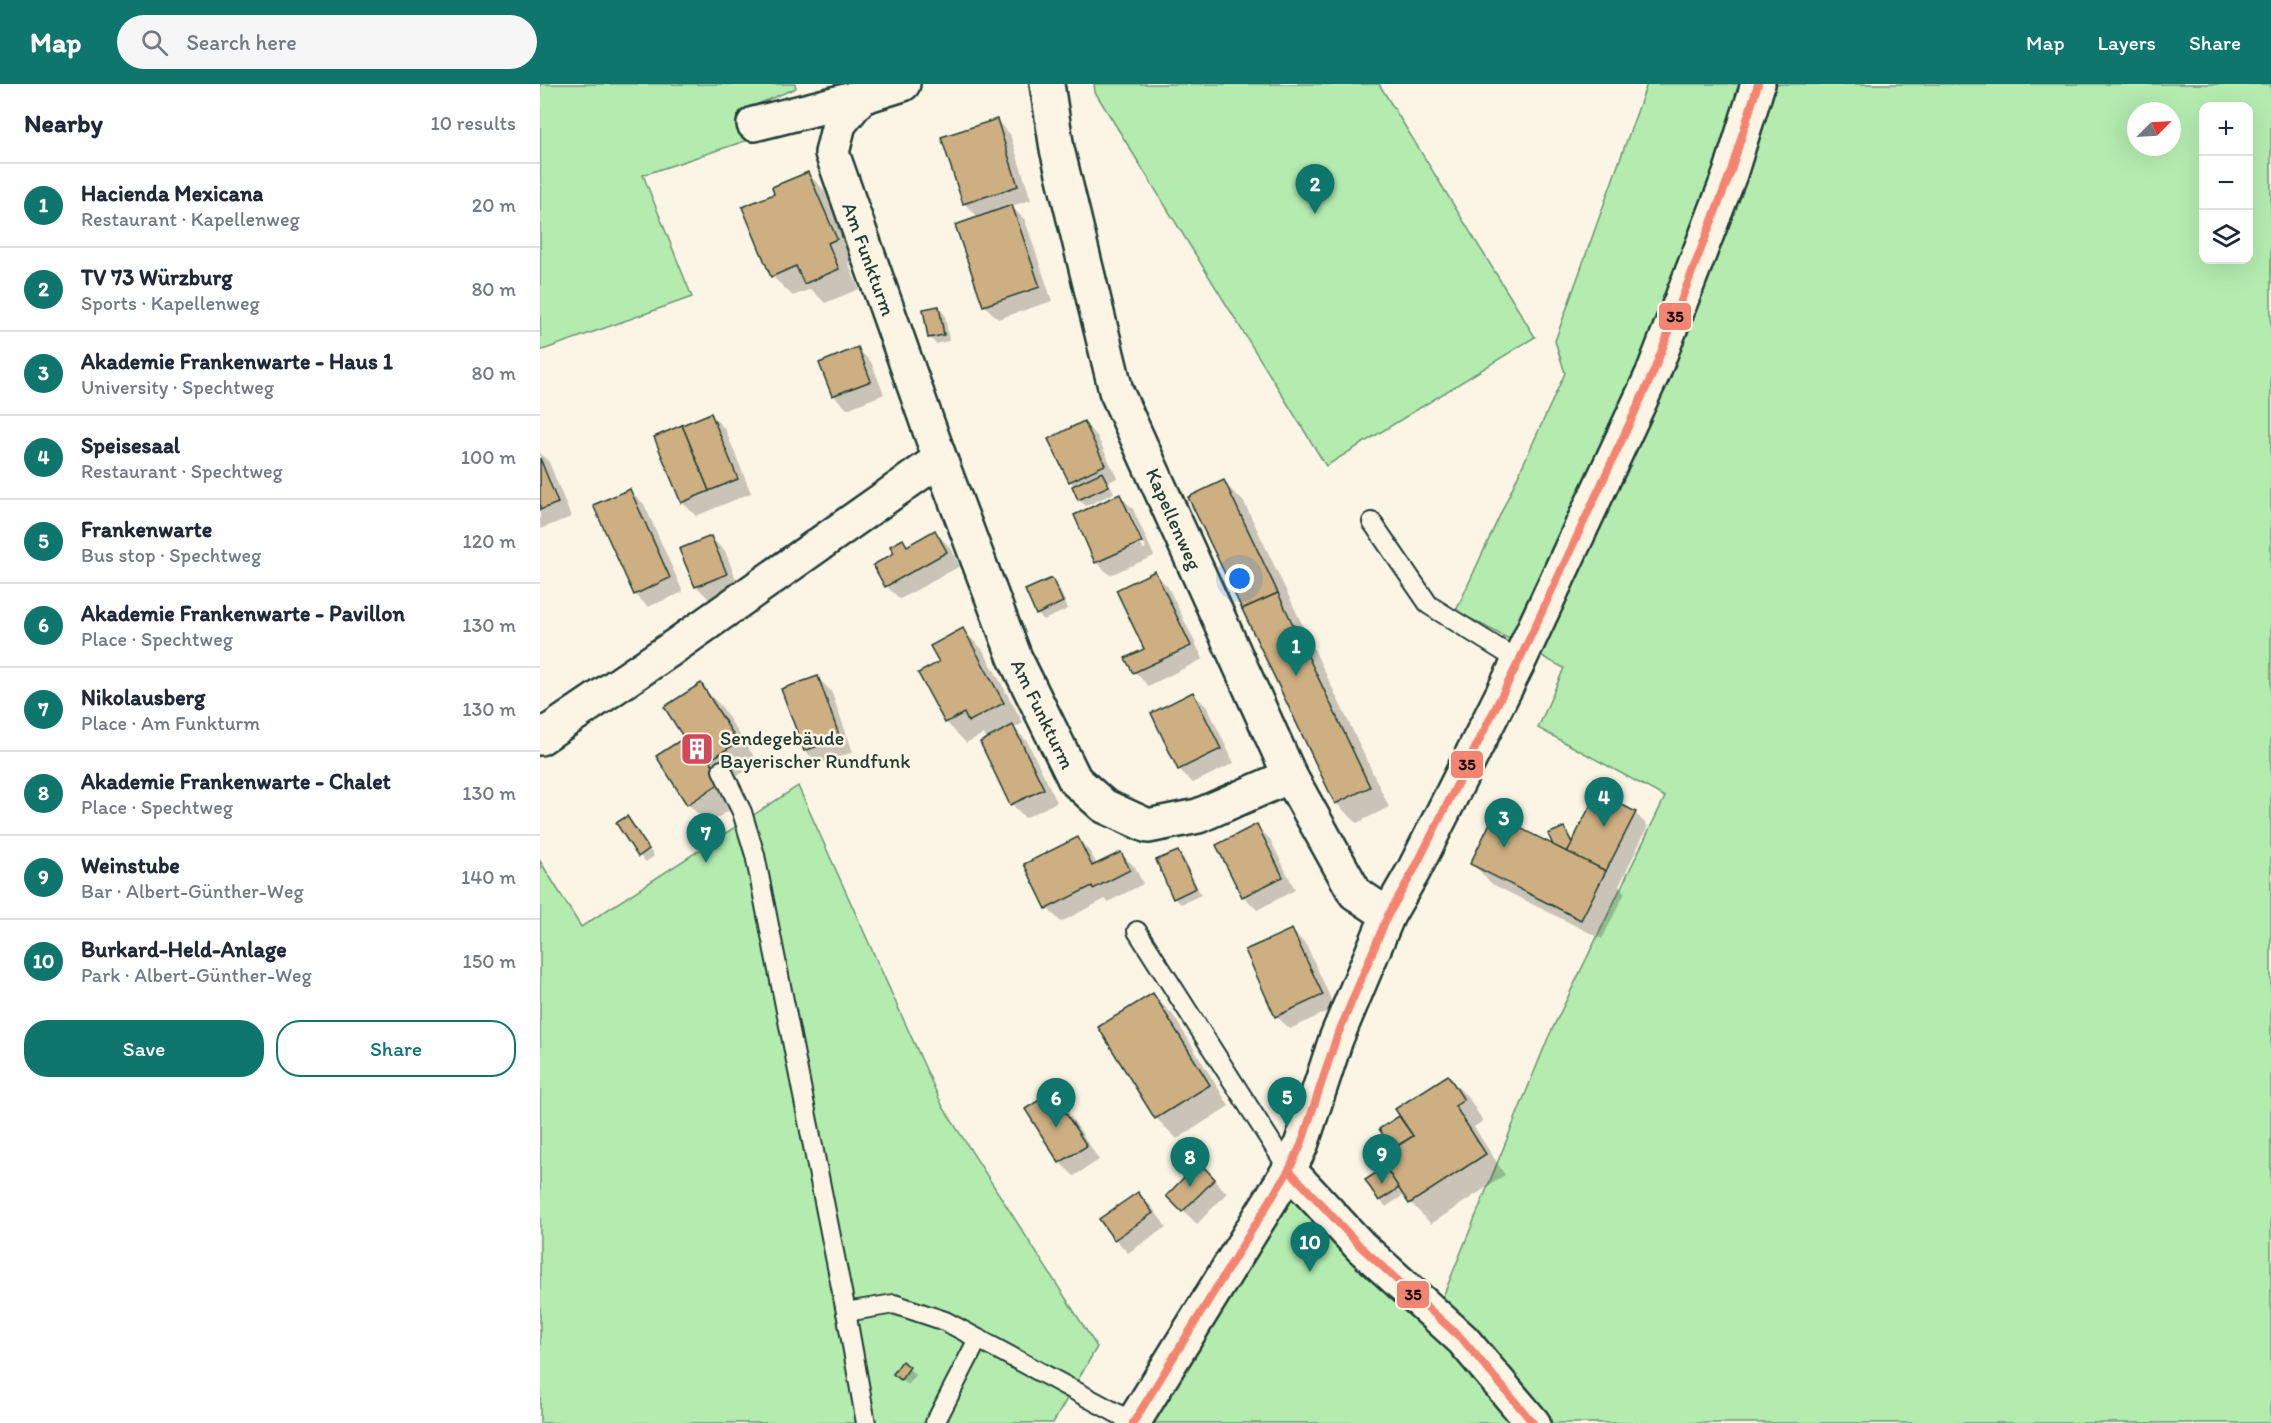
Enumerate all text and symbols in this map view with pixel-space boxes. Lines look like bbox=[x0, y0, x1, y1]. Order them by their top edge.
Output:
search box bbox=[117, 15, 537, 69]
text: Map bbox=[30, 25, 81, 59]
icon: search bbox=[138, 26, 171, 59]
text: Search here bbox=[186, 29, 297, 56]
text: Map bbox=[2026, 30, 2065, 55]
text: Layers bbox=[2098, 30, 2156, 55]
text: Share bbox=[2189, 30, 2241, 55]
north arrow bbox=[2127, 102, 2181, 156]
map controls bbox=[2199, 102, 2253, 264]
button: + bbox=[2199, 102, 2253, 156]
text: Nearby bbox=[24, 107, 103, 139]
text: 10 results bbox=[431, 111, 516, 135]
button: − bbox=[2199, 156, 2253, 210]
pin: 2 bbox=[1296, 164, 1334, 214]
text: Hacienda Mexicana bbox=[81, 180, 263, 207]
text: 1 bbox=[39, 193, 48, 217]
text: 20 m bbox=[472, 193, 516, 217]
street label: Am Funkturm bbox=[837, 199, 901, 319]
text: Restaurant · Kapellenweg bbox=[81, 207, 300, 231]
button: layers bbox=[2199, 210, 2253, 264]
text: TV 73 Würzburg bbox=[81, 264, 232, 291]
text: 2 bbox=[38, 277, 49, 301]
text: 80 m bbox=[471, 277, 516, 301]
text: Sports · Kapellenweg bbox=[81, 291, 260, 315]
line badge: 35 bbox=[1658, 302, 1692, 331]
text: 35 bbox=[1666, 307, 1684, 326]
text: Akademie Frankenwarte - Haus 1 bbox=[81, 348, 393, 375]
text: 3 bbox=[38, 361, 49, 385]
text: 80 m bbox=[471, 361, 516, 385]
text: University · Spechtweg bbox=[81, 375, 274, 399]
text: Speisesaal bbox=[81, 432, 180, 459]
text: 4 bbox=[37, 445, 50, 469]
text: 100 m bbox=[461, 445, 516, 469]
text: Restaurant · Spechtweg bbox=[81, 459, 283, 483]
street label: Kapellenweg bbox=[1141, 464, 1207, 574]
text: Frankenwarte bbox=[81, 516, 212, 543]
text: 5 bbox=[38, 529, 49, 553]
text: 120 m bbox=[463, 529, 516, 553]
text: Bus stop · Spechtweg bbox=[81, 543, 261, 567]
your location bbox=[1225, 564, 1254, 593]
text: Akademie Frankenwarte - Pavillon bbox=[81, 600, 405, 627]
text: 6 bbox=[38, 613, 49, 637]
text: 130 m bbox=[462, 613, 516, 637]
pin: 1 bbox=[1276, 626, 1316, 676]
text: Place · Spechtweg bbox=[81, 627, 233, 651]
street label: Am Funkturm bbox=[1006, 655, 1080, 773]
text: Nikolausberg bbox=[81, 684, 205, 711]
text: 7 bbox=[39, 697, 48, 721]
text: 130 m bbox=[462, 697, 516, 721]
text: Place · Am Funkturm bbox=[81, 711, 260, 735]
place label: Sendegebäude Bayerischer Rundfunk bbox=[720, 726, 910, 773]
building icon: Sendegebäude Bayerischer Rundfunk bbox=[679, 731, 715, 767]
line badge: 35 bbox=[1450, 750, 1484, 779]
text: 35 bbox=[1458, 755, 1476, 774]
text: Akademie Frankenwarte - Chalet bbox=[81, 768, 391, 795]
pin: 4 bbox=[1584, 778, 1624, 827]
text: 8 bbox=[38, 781, 49, 805]
text: 130 m bbox=[462, 781, 516, 805]
text: Place · Spechtweg bbox=[81, 795, 233, 819]
pin: 3 bbox=[1484, 798, 1524, 848]
pin: 7 bbox=[686, 814, 726, 863]
text: Weinstube bbox=[81, 852, 180, 879]
text: 9 bbox=[38, 865, 49, 889]
text: 140 m bbox=[461, 865, 516, 889]
text: Bar · Albert-Günther-Weg bbox=[81, 879, 304, 903]
text: Burkard-Held-Anlage bbox=[81, 936, 287, 963]
text: 10 bbox=[33, 949, 54, 973]
text: 150 m bbox=[463, 949, 516, 973]
text: Park · Albert-Günther-Weg bbox=[81, 963, 312, 987]
button: Save bbox=[24, 1020, 264, 1077]
button: Share bbox=[276, 1020, 516, 1077]
pin: 6 bbox=[1036, 1078, 1076, 1128]
pin: 5 bbox=[1268, 1078, 1306, 1127]
pin: 9 bbox=[1362, 1134, 1402, 1184]
pin: 8 bbox=[1170, 1138, 1210, 1187]
pin: 10 bbox=[1290, 1222, 1330, 1272]
line badge: 35 bbox=[1396, 1280, 1430, 1309]
text: 35 bbox=[1404, 1285, 1422, 1304]

